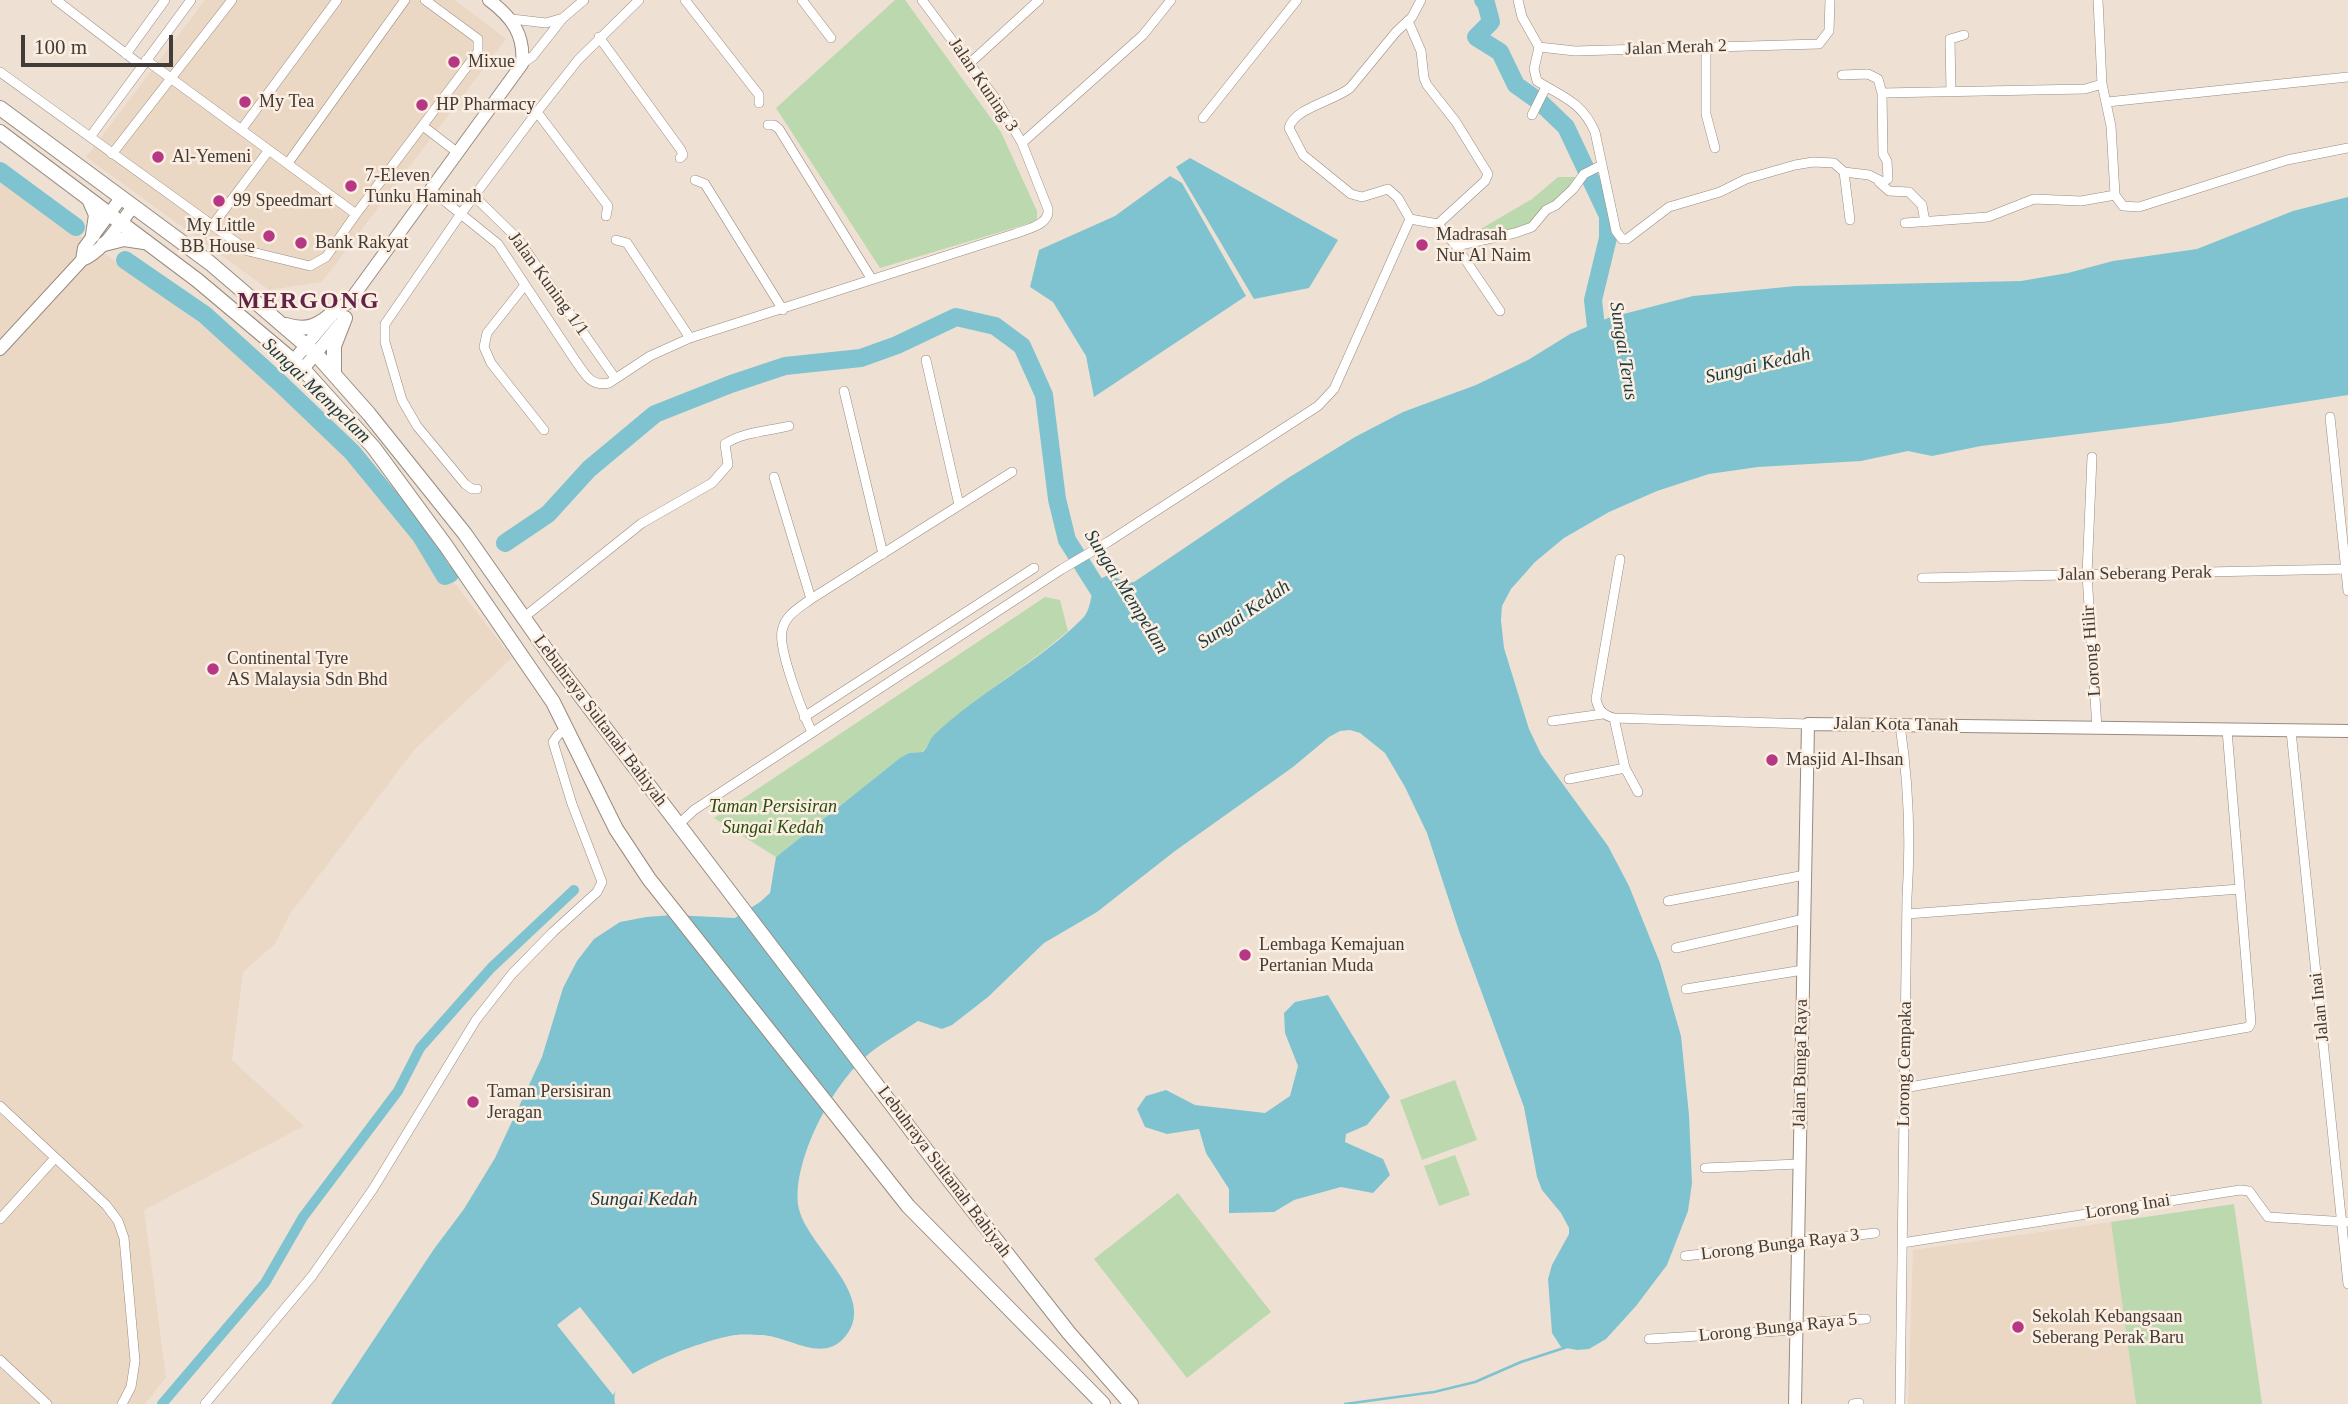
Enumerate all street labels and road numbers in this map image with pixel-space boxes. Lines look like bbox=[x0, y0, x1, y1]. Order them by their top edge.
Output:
street label: Jalan Kuning 3 bbox=[944, 34, 1022, 136]
street label: Jalan Merah 2 bbox=[1625, 35, 1727, 61]
street label: Jalan Kuning 1/1 bbox=[503, 228, 593, 340]
street label: Jalan Seberang Perak bbox=[2058, 562, 2212, 586]
street label: Lorong Hilir bbox=[2078, 605, 2106, 697]
street label: Lebuhraya Sultanah Bahiyah bbox=[529, 631, 671, 811]
street label: Jalan Kota Tanah bbox=[1833, 713, 1959, 737]
street label: Jalan Inai bbox=[2306, 971, 2334, 1043]
street label: Jalan Bunga Raya bbox=[1789, 999, 1813, 1129]
street label: Lorong Cempaka bbox=[1893, 1001, 1917, 1127]
street label: Lebuhraya Sultanah Bahiyah bbox=[873, 1082, 1015, 1262]
street label: Lorong Inai bbox=[2084, 1190, 2172, 1224]
street label: Lorong Bunga Raya 3 bbox=[1700, 1225, 1860, 1265]
street label: Lorong Bunga Raya 5 bbox=[1698, 1309, 1858, 1347]

